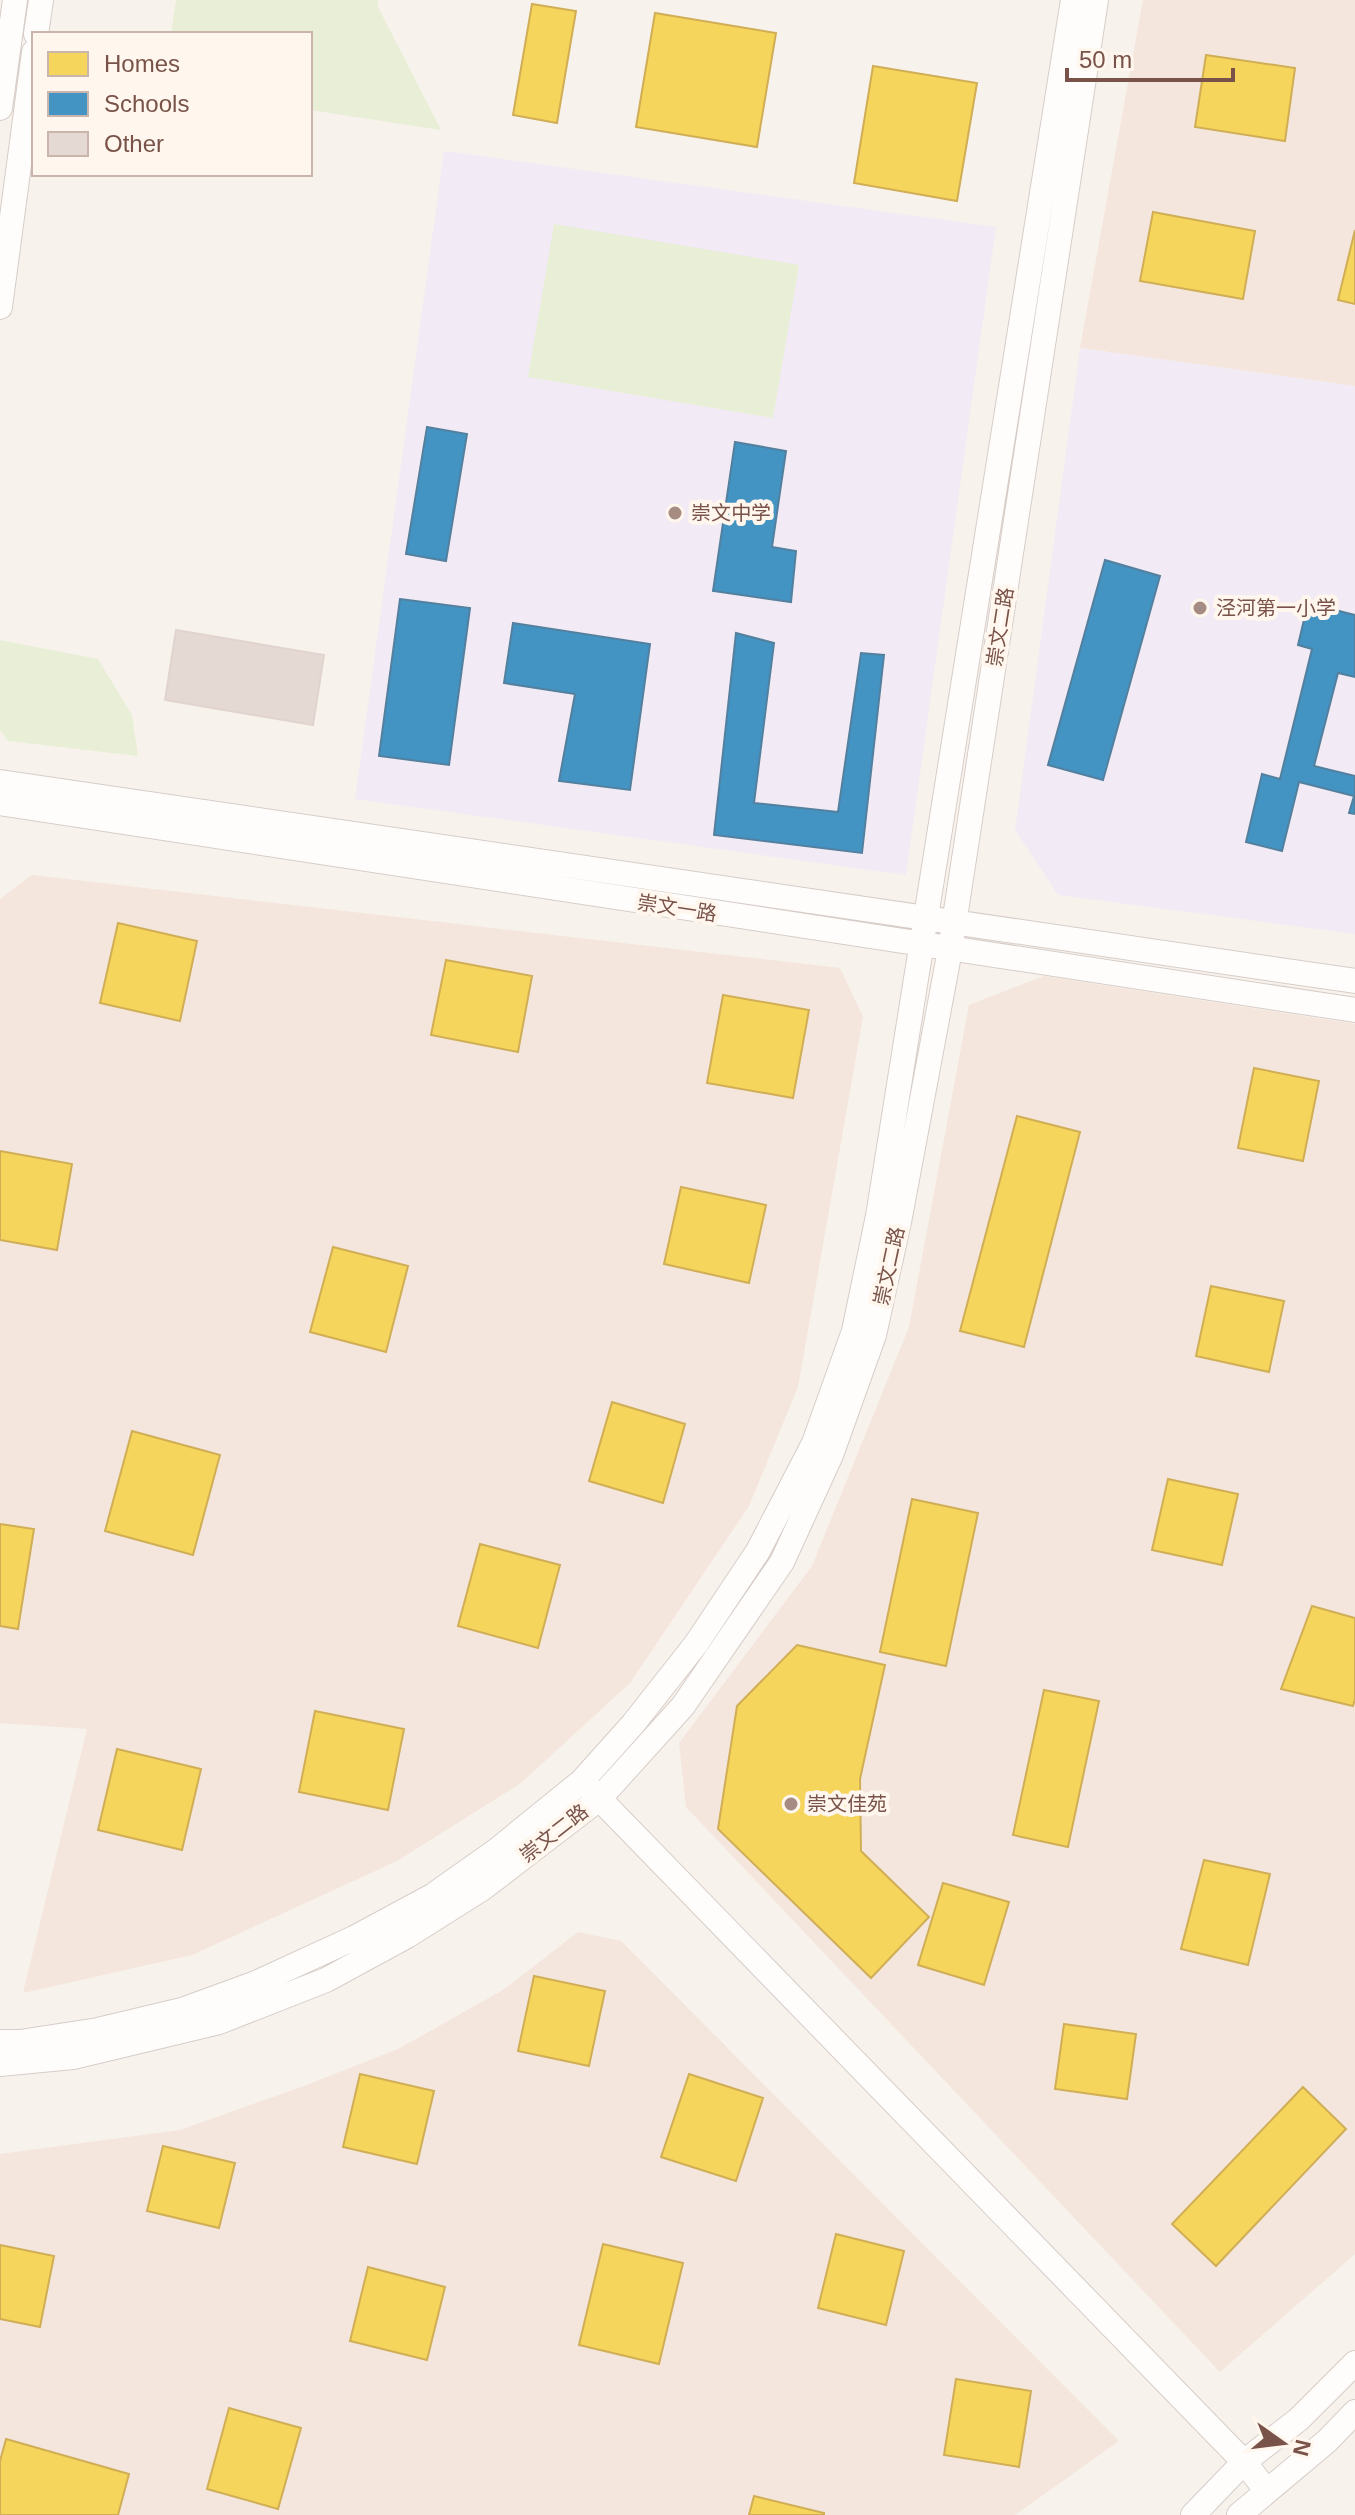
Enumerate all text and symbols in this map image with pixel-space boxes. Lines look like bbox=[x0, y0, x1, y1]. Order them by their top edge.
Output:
legend bbox=[32, 32, 312, 176]
scale bar bbox=[1067, 32, 1233, 82]
text: 50 m bbox=[1079, 46, 1132, 73]
text: Homes bbox=[104, 50, 180, 77]
text: Schools bbox=[104, 90, 189, 117]
text: Other bbox=[104, 130, 164, 157]
place label: 崇文中学 bbox=[691, 502, 771, 524]
marker: 崇文中学 bbox=[666, 504, 684, 522]
street label: 崇文二路 bbox=[983, 586, 1017, 668]
place label: 泾河第一小学 bbox=[1216, 597, 1336, 619]
marker: 泾河第一小学 bbox=[1191, 599, 1209, 617]
street label: 崇文一路 bbox=[636, 891, 718, 925]
street label: 崇文二路 bbox=[870, 1225, 908, 1307]
place label: 崇文佳苑 bbox=[807, 1793, 887, 1815]
marker: 崇文佳苑 bbox=[782, 1795, 800, 1813]
street label: 崇文二路 bbox=[516, 1800, 592, 1866]
north arrow bbox=[1243, 2403, 1323, 2483]
text: N bbox=[1288, 2437, 1316, 2458]

